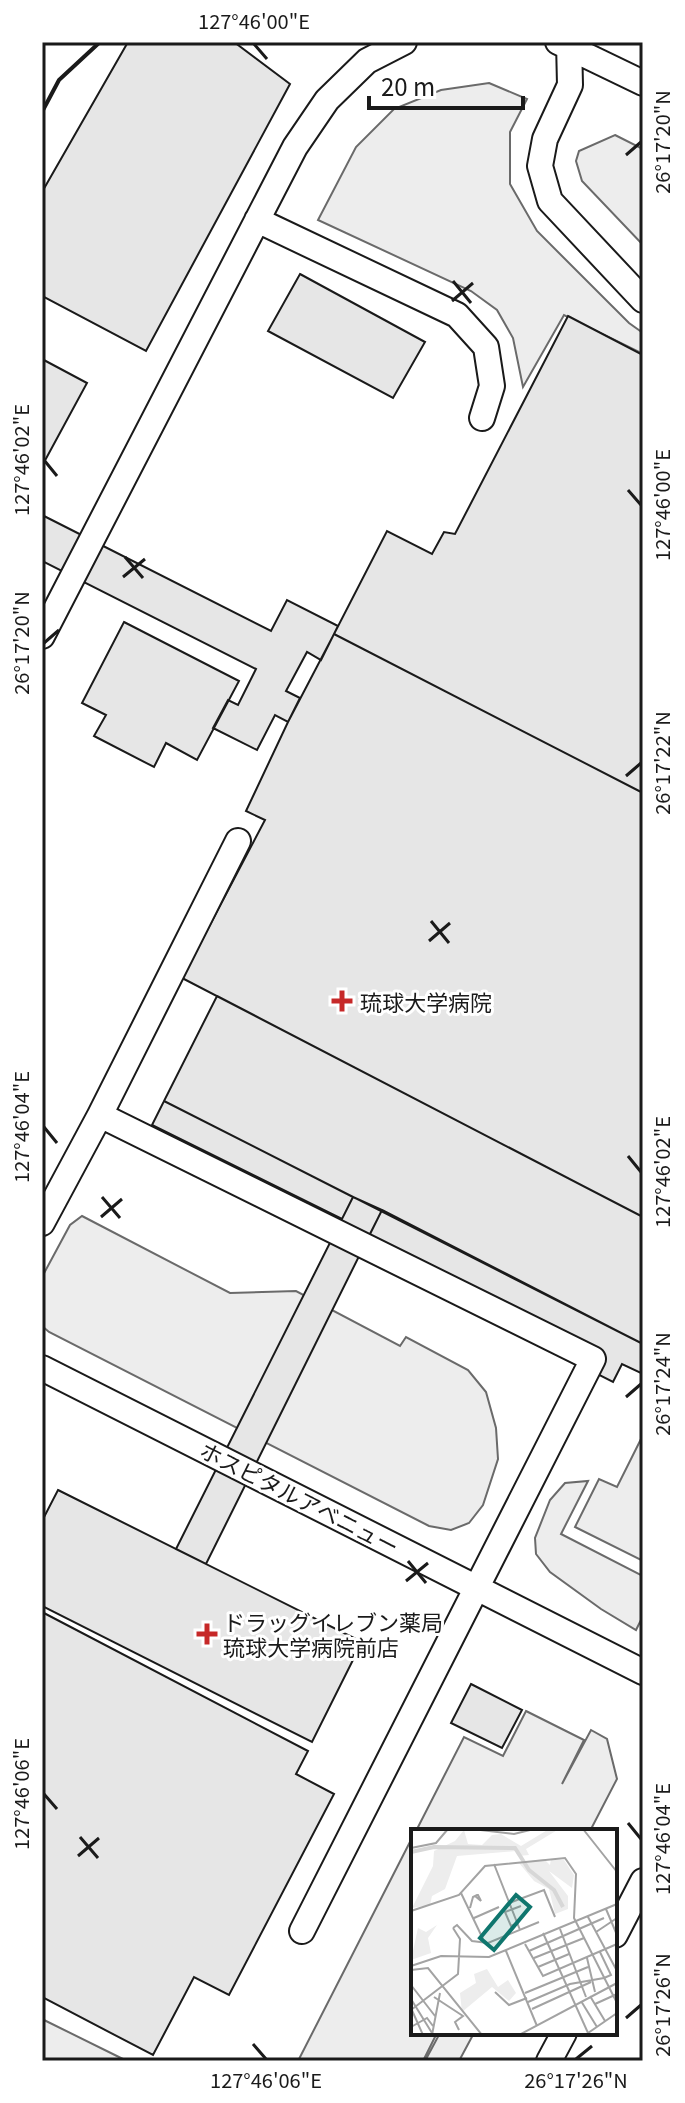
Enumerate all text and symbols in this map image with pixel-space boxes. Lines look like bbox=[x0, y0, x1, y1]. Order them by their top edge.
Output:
text: 127°46'00"E bbox=[198, 6, 310, 35]
scale bar bbox=[369, 60, 523, 110]
text: 20 m bbox=[381, 68, 435, 103]
text: 26°17'20"N bbox=[647, 90, 676, 194]
text: 127°46'02"E bbox=[6, 404, 35, 516]
text: 127°46'00"E bbox=[647, 449, 676, 561]
text: 26°17'20"N bbox=[6, 591, 35, 695]
text: 26°17'22"N bbox=[647, 711, 676, 815]
place label: 琉球大学病院 bbox=[360, 985, 492, 1017]
marker: 琉球大学病院 bbox=[331, 990, 353, 1012]
text: 127°46'04"E bbox=[6, 1071, 35, 1183]
text: 127°46'02"E bbox=[647, 1116, 676, 1228]
text: 26°17'24"N bbox=[647, 1332, 676, 1436]
street label: ホスピタルアベニュー bbox=[195, 1433, 405, 1561]
place label: ドラッグイレブン薬局 琉球大学病院前店 bbox=[223, 1605, 443, 1662]
marker: ドラッグイレブン薬局 琉球大学病院前店 bbox=[198, 1625, 216, 1643]
text: 127°46'06"E bbox=[6, 1738, 35, 1850]
text: 127°46'04"E bbox=[647, 1783, 676, 1895]
inset map bbox=[411, 1829, 617, 2035]
text: 26°17'26"N bbox=[647, 1953, 676, 2057]
text: 127°46'06"E bbox=[210, 2065, 322, 2094]
text: 26°17'26"N bbox=[524, 2065, 628, 2094]

